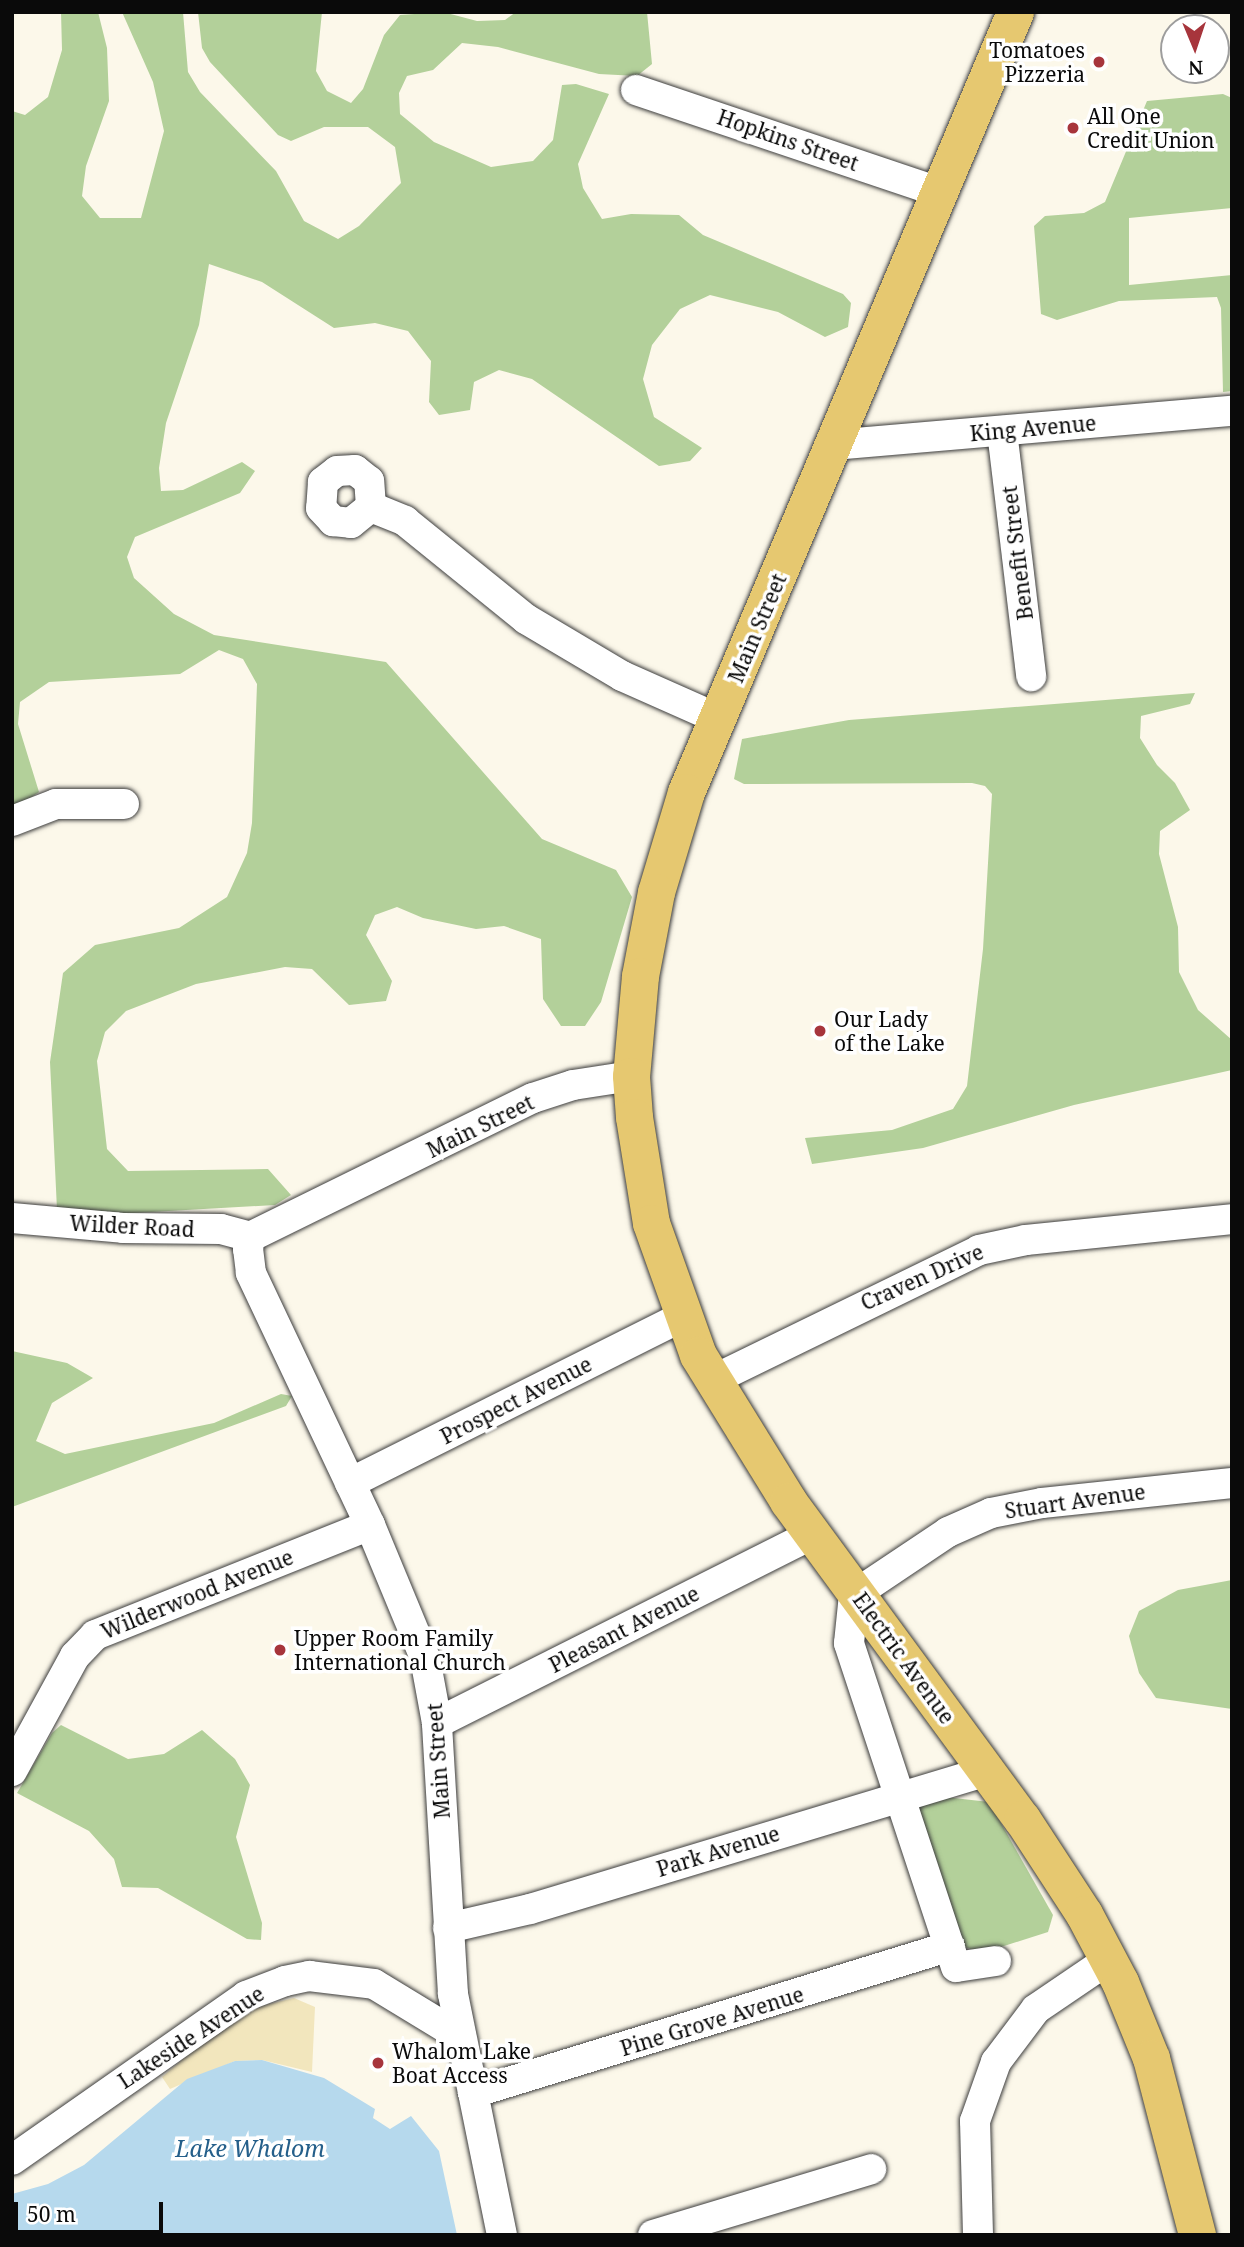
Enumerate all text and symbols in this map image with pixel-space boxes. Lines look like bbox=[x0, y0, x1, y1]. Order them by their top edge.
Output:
north arrow bbox=[1160, 14, 1230, 84]
place label: Tomatoes Pizzeria bbox=[989, 37, 1085, 87]
marker: Tomatoes Pizzeria bbox=[1091, 54, 1107, 70]
text: N bbox=[1188, 55, 1204, 81]
place label: All One Credit Union bbox=[1087, 103, 1214, 153]
street label: Hopkins Street bbox=[714, 104, 862, 176]
marker: All One Credit Union bbox=[1065, 120, 1081, 136]
street label: King Avenue bbox=[969, 410, 1097, 446]
street label: Benefit Street bbox=[996, 484, 1038, 622]
street label: Main Street bbox=[723, 570, 791, 686]
place label: Our Lady of the Lake bbox=[834, 1006, 945, 1056]
marker: Our Lady of the Lake bbox=[812, 1023, 828, 1039]
street label: Main Street bbox=[422, 1089, 538, 1163]
street label: Wilder Road bbox=[69, 1210, 195, 1242]
street label: Craven Drive bbox=[857, 1239, 987, 1315]
street label: Prospect Avenue bbox=[436, 1351, 596, 1449]
street label: Stuart Avenue bbox=[1003, 1479, 1147, 1523]
street label: Wilderwood Avenue bbox=[97, 1544, 297, 1644]
street label: Pleasant Avenue bbox=[545, 1580, 703, 1678]
street label: Electric Avenue bbox=[848, 1587, 960, 1729]
place label: Upper Room Family International Church bbox=[294, 1625, 506, 1675]
marker: Upper Room Family International Church bbox=[272, 1642, 288, 1658]
street label: Main Street bbox=[421, 1702, 455, 1820]
street label: Park Avenue bbox=[653, 1820, 783, 1882]
street label: Lakeside Avenue bbox=[113, 1980, 269, 2094]
street label: Pine Grove Avenue bbox=[617, 1981, 807, 2061]
place label: Whalom Lake Boat Access bbox=[392, 2038, 531, 2088]
marker: Whalom Lake Boat Access bbox=[370, 2055, 386, 2071]
water label: Lake Whalom bbox=[175, 2134, 325, 2162]
scale bar bbox=[18, 2188, 166, 2232]
text: 50 m bbox=[27, 2200, 76, 2228]

